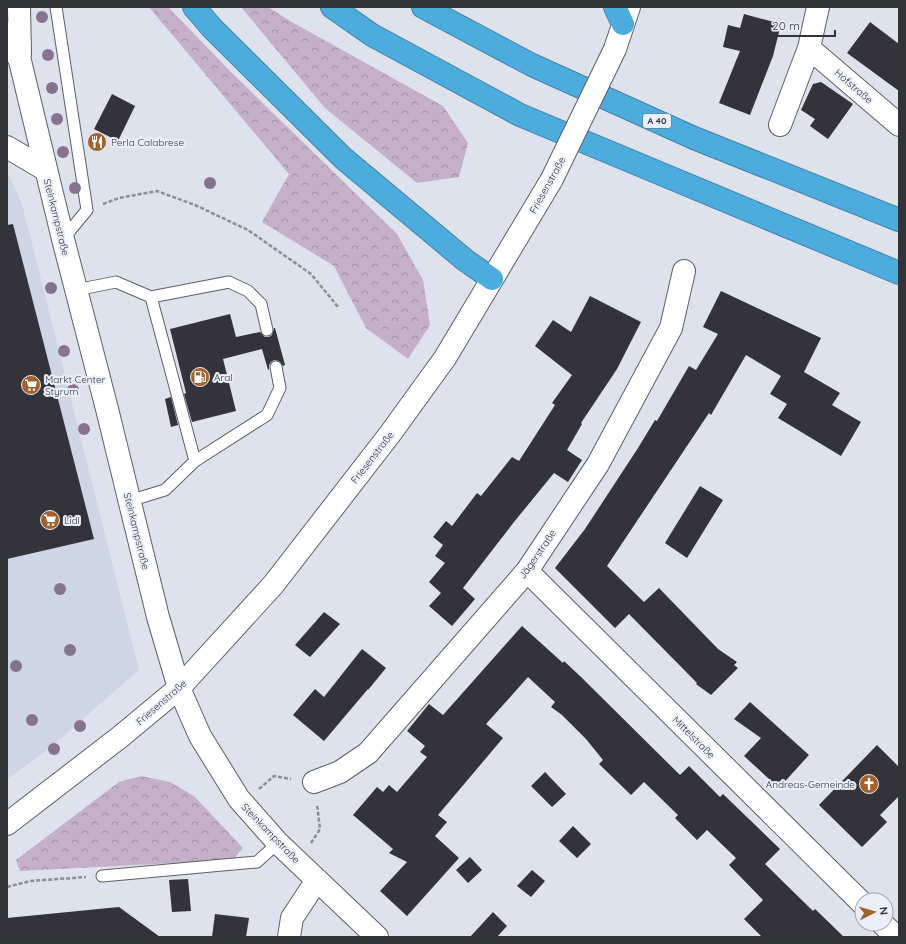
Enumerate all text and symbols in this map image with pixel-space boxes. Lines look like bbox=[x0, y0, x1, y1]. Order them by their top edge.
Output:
scale bar bbox=[766, 12, 835, 38]
text: 20 m bbox=[772, 18, 800, 33]
street label: Hofstraße bbox=[832, 66, 876, 107]
road number: A 40 bbox=[643, 114, 671, 128]
restaurant icon: Perla Calabrese bbox=[86, 131, 108, 153]
place label: Perla Calabrese bbox=[111, 136, 184, 149]
street label: Friesenstraße bbox=[526, 154, 569, 216]
street label: Steinkampstraße bbox=[41, 177, 72, 257]
fuel station icon: Aral bbox=[189, 366, 211, 388]
place label: Aral bbox=[214, 371, 233, 384]
place label: Markt Center Styrum bbox=[45, 373, 106, 398]
supermarket icon: Markt Center Styrum bbox=[20, 374, 42, 396]
street label: Friesenstraße bbox=[348, 428, 397, 486]
street label: Steinkampstraße bbox=[121, 491, 152, 571]
supermarket icon: Lidl bbox=[39, 509, 61, 531]
place label: Lidl bbox=[64, 514, 80, 527]
street label: Jägerstraße bbox=[516, 527, 559, 581]
street label: Friesenstraße bbox=[133, 677, 190, 728]
street label: Mittelstraße bbox=[670, 713, 718, 762]
church icon: Andreas-Gemeinde bbox=[858, 773, 880, 795]
place label: Andreas-Gemeinde bbox=[766, 778, 855, 791]
street label: Steinkampstraße bbox=[239, 801, 303, 866]
north arrow bbox=[854, 892, 894, 932]
text: N bbox=[877, 906, 891, 916]

